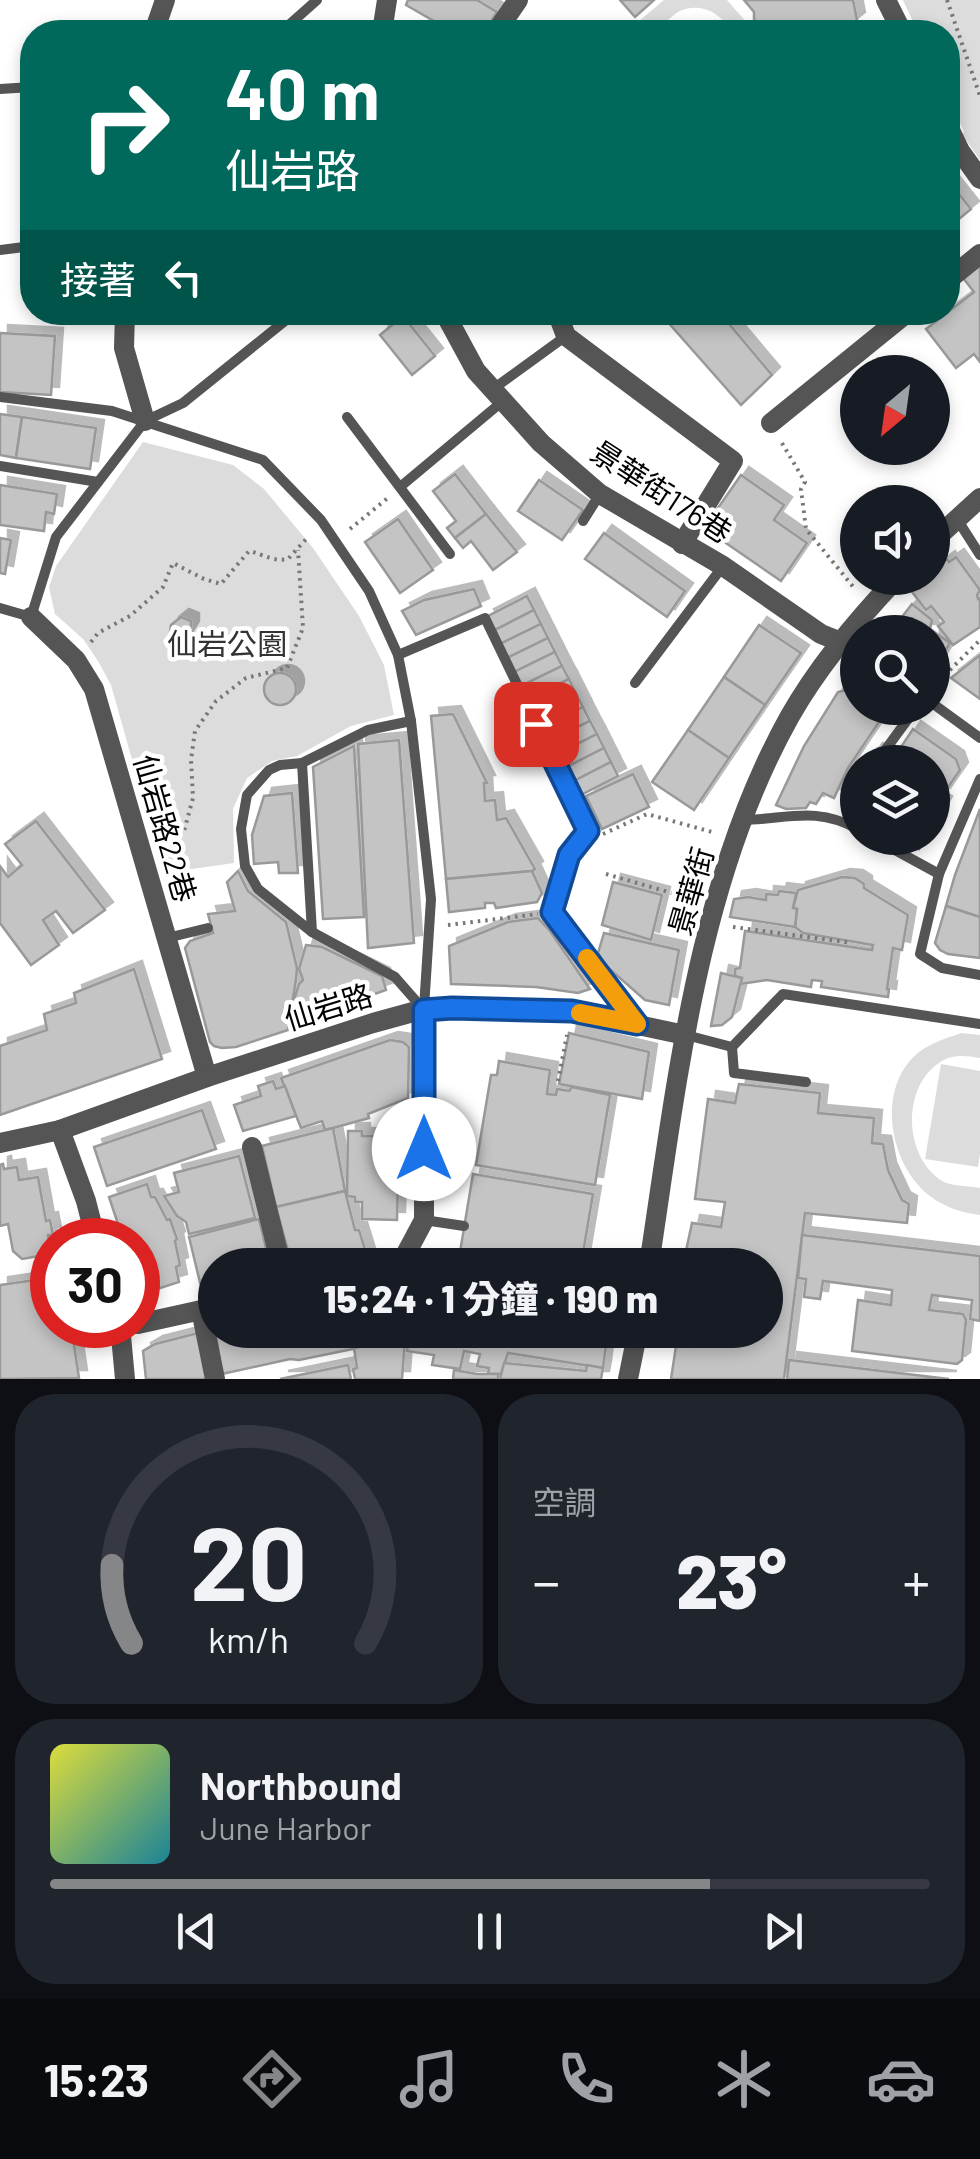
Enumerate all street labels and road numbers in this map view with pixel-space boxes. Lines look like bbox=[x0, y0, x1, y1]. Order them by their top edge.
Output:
street label: 景華街176巷 bbox=[585, 432, 739, 550]
street label: 仙岩路22巷 bbox=[128, 750, 204, 906]
street label: 景華街 bbox=[660, 843, 720, 939]
street label: 仙岩路 bbox=[280, 976, 376, 1036]

